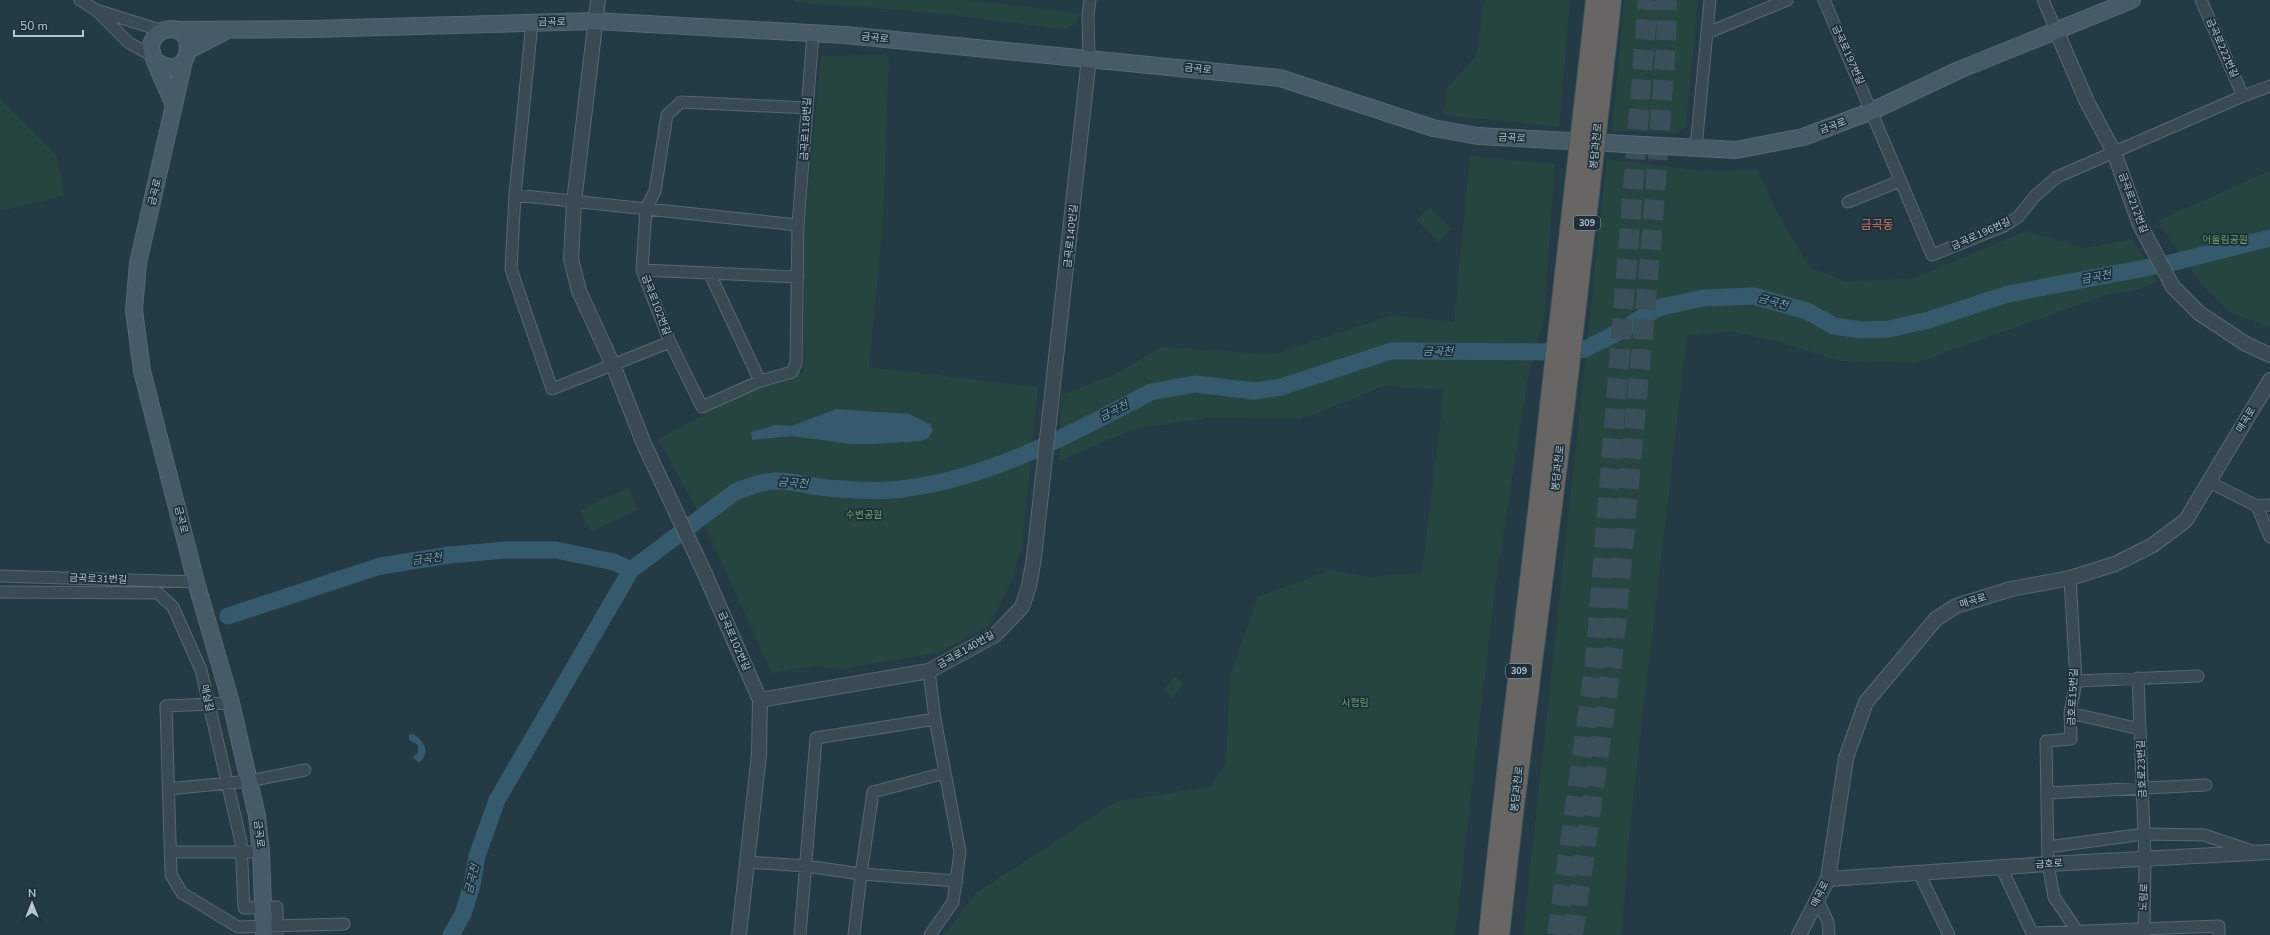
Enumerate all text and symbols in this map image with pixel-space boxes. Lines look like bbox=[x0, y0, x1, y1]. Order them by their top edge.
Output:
scale bar bbox=[14, 12, 83, 38]
street label: 금곡로 bbox=[538, 15, 566, 29]
street label: 금곡로222번길 bbox=[2203, 16, 2241, 80]
text: 50 m bbox=[20, 18, 48, 34]
street label: 금곡로197번길 bbox=[1829, 23, 1867, 87]
street label: 금곡로 bbox=[861, 30, 889, 46]
street label: 금곡로 bbox=[1184, 61, 1212, 77]
street label: 금곡로118번길 bbox=[797, 97, 815, 161]
street label: 금곡로 bbox=[1818, 115, 1848, 137]
street label: 봉담과천로 bbox=[1587, 122, 1605, 170]
street label: 금곡로 bbox=[1498, 131, 1526, 145]
street label: 금곡로212번길 bbox=[2115, 171, 2151, 235]
street label: 금곡로 bbox=[145, 177, 165, 207]
street label: 금곡로140번길 bbox=[1061, 203, 1081, 269]
street label: 금곡로196번길 bbox=[1949, 215, 2013, 253]
road number: 309 bbox=[1574, 216, 1600, 230]
district label: 금곡동 bbox=[1860, 217, 1894, 233]
park label: 어울림공원 bbox=[2202, 233, 2248, 247]
water label: 금곡천 bbox=[2080, 266, 2114, 287]
street label: 금곡로102번길 bbox=[638, 273, 674, 337]
water label: 금곡천 bbox=[1756, 291, 1791, 314]
water label: 금곡천 bbox=[1423, 344, 1455, 359]
water label: 금곡천 bbox=[1097, 397, 1133, 425]
street label: 매곡로 bbox=[2233, 405, 2259, 435]
street label: 봉담과천로 bbox=[1548, 444, 1568, 492]
water label: 금곡천 bbox=[777, 474, 811, 492]
street label: 금곡로 bbox=[171, 505, 191, 535]
park label: 수변공원 bbox=[846, 508, 882, 522]
water label: 금곡천 bbox=[411, 549, 445, 569]
street label: 금곡로31번길 bbox=[69, 571, 127, 587]
street label: 매곡로 bbox=[1958, 590, 1988, 612]
street label: 금곡로102번길 bbox=[715, 609, 753, 673]
street label: 금곡로140번길 bbox=[935, 628, 997, 672]
road number: 309 bbox=[1506, 664, 1532, 678]
street label: 금호로15번길 bbox=[2064, 668, 2082, 726]
street label: 매실길 bbox=[197, 683, 217, 713]
park label: 시험림 bbox=[1341, 696, 1369, 710]
street label: 금호로23번길 bbox=[2134, 740, 2150, 798]
street label: 봉담과천로 bbox=[1507, 765, 1527, 813]
street label: 금곡로 bbox=[250, 819, 268, 849]
street label: 금호로 bbox=[2035, 856, 2063, 872]
water label: 금곡천 bbox=[461, 861, 483, 896]
street label: 매곡로 bbox=[1808, 879, 1832, 909]
north arrow bbox=[12, 883, 52, 923]
street label: 노림로 bbox=[2137, 883, 2151, 911]
text: N bbox=[28, 886, 36, 901]

